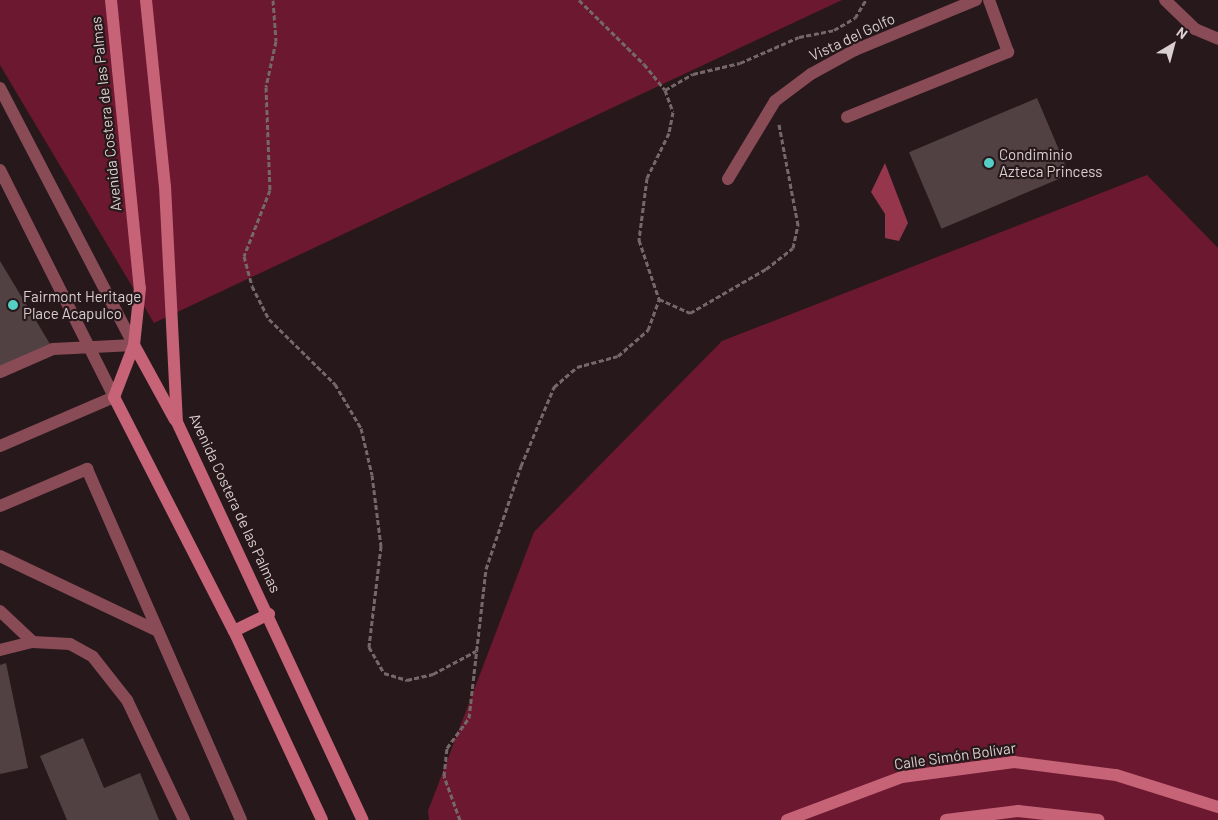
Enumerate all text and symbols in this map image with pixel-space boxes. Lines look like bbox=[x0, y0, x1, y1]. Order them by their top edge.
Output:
street label: Vista del Golfo bbox=[806, 9, 898, 65]
street label: Avenida Costera de las Palmas bbox=[87, 16, 125, 212]
north arrow bbox=[1148, 20, 1198, 70]
text: N bbox=[1173, 23, 1191, 42]
place label: Condiminio Azteca Princess bbox=[999, 145, 1102, 180]
marker: Condiminio Azteca Princess bbox=[983, 157, 995, 169]
place label: Fairmont Heritage Place Acapulco bbox=[23, 287, 141, 322]
marker: Fairmont Heritage Place Acapulco bbox=[7, 299, 19, 311]
street label: Avenida Costera de las Palmas bbox=[185, 410, 285, 596]
street label: Calle Simón Bolívar bbox=[893, 739, 1017, 773]

